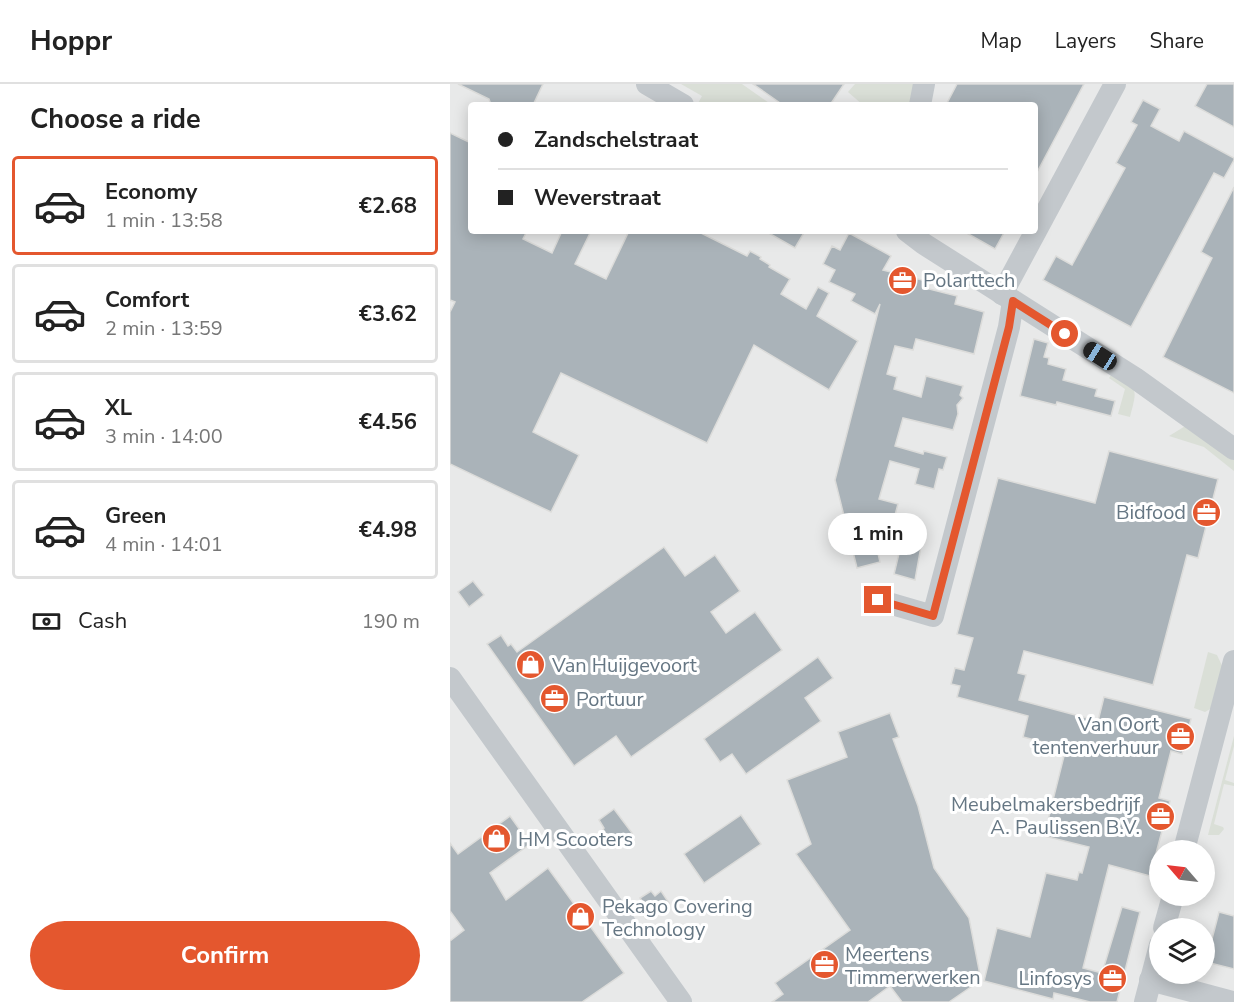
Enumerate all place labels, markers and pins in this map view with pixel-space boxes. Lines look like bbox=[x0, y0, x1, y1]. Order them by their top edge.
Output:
office icon: Polarttech bbox=[886, 264, 918, 296]
place label: Polarttech bbox=[923, 267, 1015, 294]
office icon: Bidfood bbox=[1191, 496, 1223, 528]
place label: Bidfood bbox=[1116, 499, 1186, 526]
shop icon: Van Huijgevoort bbox=[515, 649, 547, 681]
place label: Van Huijgevoort bbox=[551, 652, 698, 679]
office icon: Portuur bbox=[539, 683, 571, 715]
place label: Portuur bbox=[576, 686, 644, 713]
place label: Van Oort tentenverhuur bbox=[1032, 711, 1160, 761]
office icon: Van Oort tentenverhuur bbox=[1164, 720, 1196, 752]
place label: Meubelmakersbedrijf A. Paulissen B.V. bbox=[951, 791, 1140, 841]
office icon: Meubelmakersbedrijf A. Paulissen B.V. bbox=[1145, 800, 1177, 832]
shop icon: HM Scooters bbox=[481, 823, 513, 855]
place label: HM Scooters bbox=[518, 826, 633, 853]
place label: Pekago Covering Technology bbox=[602, 893, 753, 943]
shop icon: Pekago Covering Technology bbox=[565, 901, 597, 933]
place label: Meertens Timmerwerken bbox=[845, 941, 981, 991]
office icon: Meertens Timmerwerken bbox=[808, 949, 840, 981]
office icon: Linfosys bbox=[1097, 962, 1129, 994]
place label: Linfosys bbox=[1019, 965, 1092, 992]

